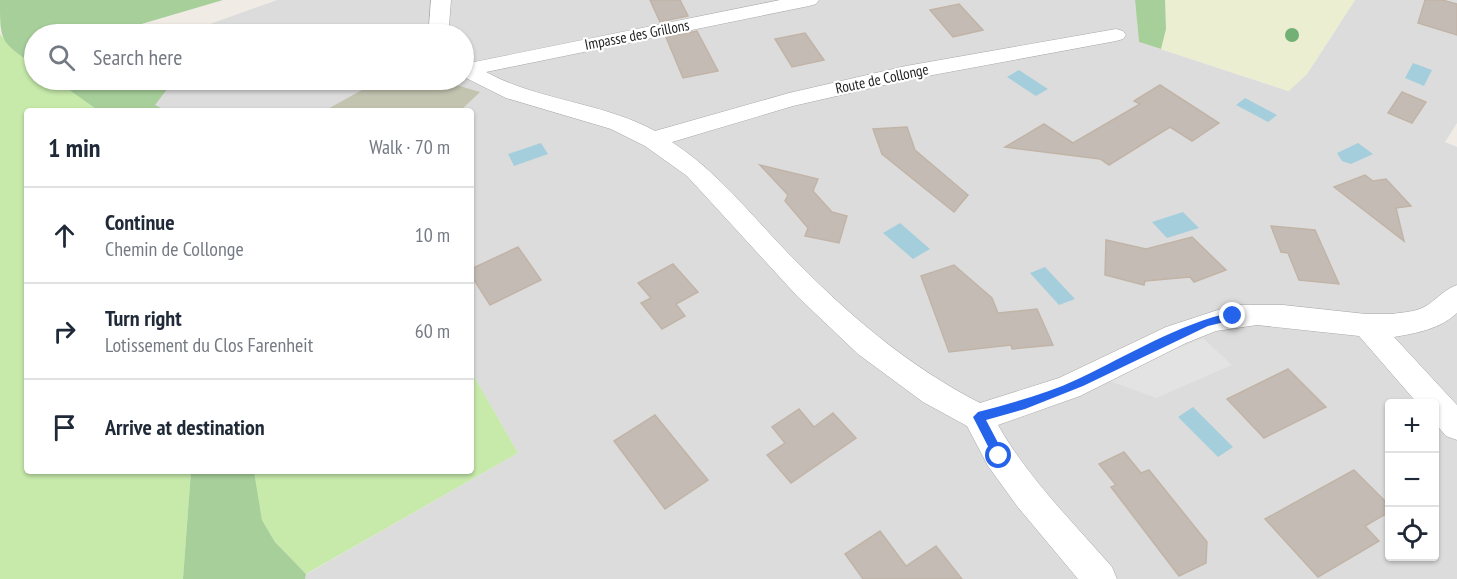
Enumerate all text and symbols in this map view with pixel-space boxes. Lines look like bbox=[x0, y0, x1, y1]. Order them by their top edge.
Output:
street label: Impasse des Grillons bbox=[583, 15, 691, 54]
search box bbox=[24, 24, 474, 90]
icon: search bbox=[45, 41, 78, 74]
text: Search here bbox=[93, 43, 182, 71]
street label: Route de Collonge bbox=[834, 59, 930, 98]
text: 1 min bbox=[48, 131, 101, 164]
text: Walk · 70 m bbox=[369, 134, 450, 160]
text: Continue bbox=[105, 208, 175, 236]
icon: ahead bbox=[48, 219, 81, 252]
text: 10 m bbox=[415, 222, 450, 248]
text: Chemin de Collonge bbox=[105, 236, 244, 262]
route end bbox=[1219, 302, 1245, 328]
text: Turn right bbox=[105, 304, 182, 332]
icon: right bbox=[48, 315, 81, 348]
text: 60 m bbox=[415, 318, 450, 344]
text: Lotissement du Clos Farenheit bbox=[105, 332, 313, 358]
map controls bbox=[1385, 399, 1439, 561]
button: + bbox=[1385, 399, 1439, 453]
icon: arrive bbox=[48, 411, 81, 444]
text: Arrive at destination bbox=[105, 413, 265, 441]
route start bbox=[985, 442, 1011, 468]
button: − bbox=[1385, 453, 1439, 507]
button: locate bbox=[1385, 507, 1439, 561]

